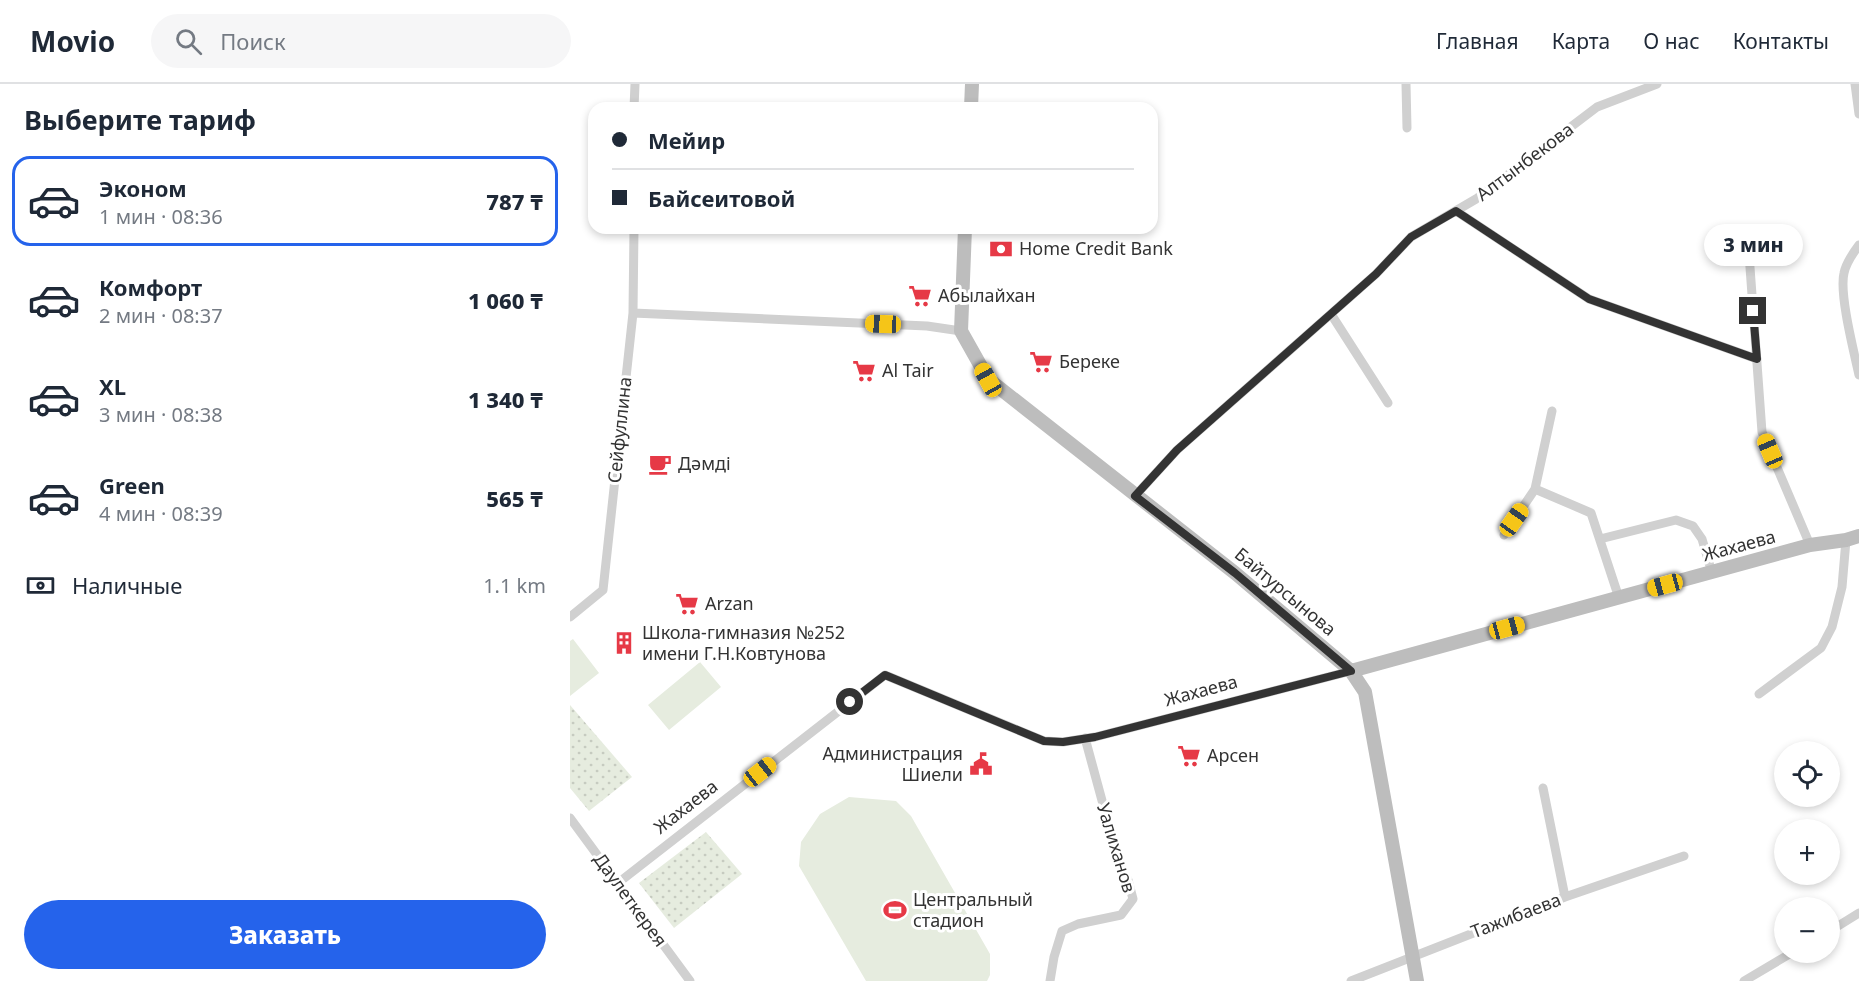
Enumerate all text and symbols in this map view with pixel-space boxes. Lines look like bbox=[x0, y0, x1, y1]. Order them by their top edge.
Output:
search box bbox=[151, 14, 571, 68]
text: Movio bbox=[30, 22, 115, 60]
icon: search bbox=[172, 25, 205, 58]
text: Поиск bbox=[220, 26, 286, 56]
text: Главная bbox=[1436, 27, 1519, 55]
text: Карта bbox=[1552, 27, 1610, 55]
text: О нас bbox=[1643, 27, 1700, 55]
text: Контакты bbox=[1733, 27, 1829, 55]
text: Выберите тариф bbox=[24, 101, 256, 138]
street label: Алтынбекова bbox=[1471, 117, 1578, 206]
text: Мейир bbox=[648, 125, 725, 155]
text: Эконом bbox=[99, 173, 187, 203]
icon: car bbox=[27, 174, 81, 228]
text: Байсеитовой bbox=[648, 183, 795, 213]
text: 787 ₸ bbox=[486, 186, 543, 216]
text: 1 мин · 08:36 bbox=[99, 203, 223, 230]
callout: 3 мин bbox=[1704, 224, 1802, 266]
text: 3 мин bbox=[1723, 231, 1784, 258]
bank icon: Home Credit Bank bbox=[988, 236, 1014, 262]
place label: Home Credit Bank bbox=[1019, 236, 1173, 260]
text: Комфорт bbox=[99, 272, 202, 302]
icon: car bbox=[27, 273, 81, 327]
supermarket icon: Абылайхан bbox=[907, 283, 933, 309]
place label: Абылайхан bbox=[938, 283, 1036, 307]
text: 1 060 ₸ bbox=[468, 285, 543, 315]
route end bbox=[1739, 297, 1766, 324]
text: 2 мин · 08:37 bbox=[99, 302, 223, 329]
car bbox=[865, 314, 901, 334]
supermarket icon: Береке bbox=[1028, 349, 1054, 375]
place label: Береке bbox=[1059, 349, 1120, 373]
supermarket icon: Al Tair bbox=[851, 358, 877, 384]
place label: Al Tair bbox=[882, 358, 934, 382]
car bbox=[971, 360, 1005, 400]
text: XL bbox=[99, 371, 126, 401]
icon: car bbox=[27, 372, 81, 426]
street label: Сейфуллина bbox=[601, 375, 637, 484]
text: 1 340 ₸ bbox=[468, 384, 543, 414]
text: 3 мин · 08:38 bbox=[99, 401, 223, 428]
car bbox=[1755, 431, 1785, 471]
cafe icon: Дәмді bbox=[647, 451, 673, 477]
place label: Дәмді bbox=[678, 451, 731, 475]
text: Green bbox=[99, 470, 165, 500]
icon: car bbox=[27, 471, 81, 525]
text: 565 ₸ bbox=[486, 483, 543, 513]
text: 4 мин · 08:39 bbox=[99, 500, 223, 527]
car bbox=[1496, 500, 1532, 540]
street label: Жахаева bbox=[1700, 524, 1778, 566]
street label: Байтурсынова bbox=[1230, 542, 1341, 641]
icon: cash bbox=[24, 569, 57, 602]
text: Наличные bbox=[72, 570, 182, 600]
text: 1.1 km bbox=[483, 572, 546, 599]
car bbox=[1645, 572, 1685, 598]
supermarket icon: Arzan bbox=[674, 591, 700, 617]
place label: Arzan bbox=[705, 591, 754, 615]
car bbox=[1487, 615, 1527, 641]
place label: Школа-гимназия №252 имени Г.Н.Ковтунова bbox=[642, 620, 845, 665]
building icon: Школа-гимназия №252 имени Г.Н.Ковтунова bbox=[611, 630, 637, 656]
street label: Жахаева bbox=[1162, 669, 1240, 711]
route start bbox=[836, 688, 863, 715]
place label: Администрация Шиели bbox=[823, 741, 963, 786]
map controls bbox=[1774, 741, 1840, 963]
button: locate bbox=[1774, 741, 1840, 807]
supermarket icon: Арсен bbox=[1176, 743, 1202, 769]
place label: Арсен bbox=[1207, 743, 1259, 767]
public building icon: Администрация Шиели bbox=[968, 751, 994, 777]
car bbox=[740, 754, 780, 790]
street label: Жахаева bbox=[649, 774, 722, 839]
street label: Уалиханов bbox=[1092, 800, 1142, 896]
button: + bbox=[1774, 819, 1840, 885]
street label: Даулеткерея bbox=[589, 848, 673, 951]
place label: Центральный стадион bbox=[913, 887, 1033, 932]
street label: Тажибаева bbox=[1467, 887, 1564, 943]
sports icon: Центральный стадион bbox=[882, 897, 908, 923]
button: − bbox=[1774, 897, 1840, 963]
button: Заказать bbox=[24, 900, 546, 969]

